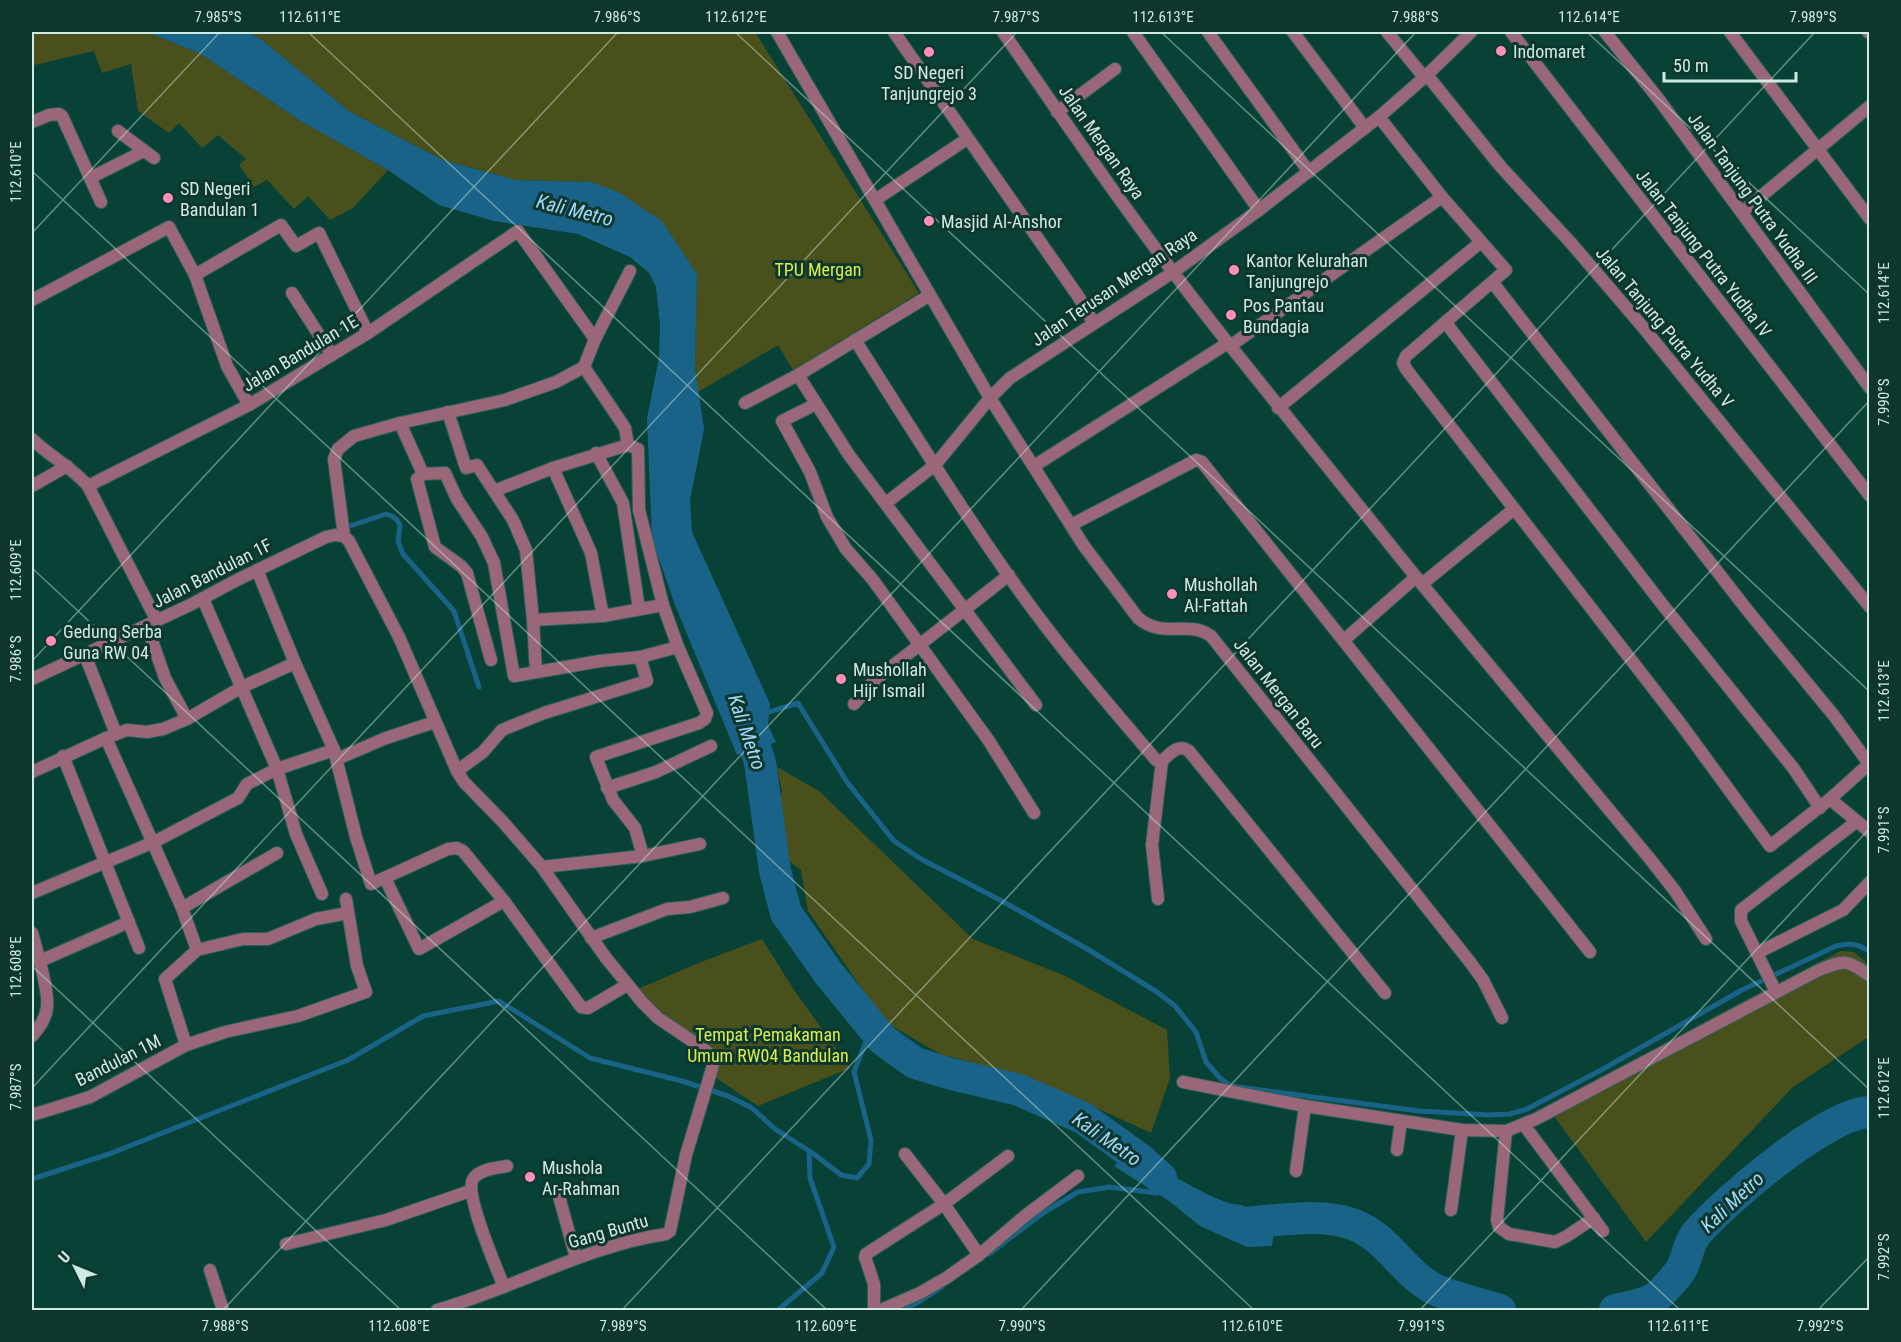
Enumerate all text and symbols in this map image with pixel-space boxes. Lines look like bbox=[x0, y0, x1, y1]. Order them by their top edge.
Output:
text: 7.985°S bbox=[195, 8, 242, 26]
text: 112.611°E bbox=[279, 8, 341, 26]
text: 7.986°S bbox=[594, 8, 641, 26]
text: 112.612°E bbox=[705, 8, 767, 26]
text: 7.987°S bbox=[993, 8, 1040, 26]
text: 112.613°E bbox=[1132, 8, 1194, 26]
text: 7.988°S bbox=[1392, 8, 1439, 26]
text: 112.614°E bbox=[1558, 8, 1620, 26]
text: 7.989°S bbox=[1790, 8, 1837, 26]
place label: Indomaret bbox=[1513, 41, 1585, 62]
marker: Indomaret bbox=[1494, 44, 1508, 58]
marker: SD Negeri Tanjungrejo 3 bbox=[922, 45, 936, 59]
scale bar bbox=[1664, 45, 1796, 83]
text: 50 m bbox=[1673, 55, 1708, 76]
place label: SD Negeri Tanjungrejo 3 bbox=[881, 62, 977, 104]
street label: Jalan Mergan Raya bbox=[1055, 81, 1149, 203]
street label: Jalan Tanjung Putra Yudha III bbox=[1684, 108, 1822, 288]
text: 112.610°E bbox=[7, 141, 25, 203]
street label: Jalan Tanjung Putra Yudha IV bbox=[1632, 165, 1776, 341]
place label: SD Negeri Bandulan 1 bbox=[180, 178, 259, 220]
water label: Kali Metro bbox=[534, 189, 616, 231]
marker: SD Negeri Bandulan 1 bbox=[161, 191, 175, 205]
place label: Masjid Al-Anshor bbox=[941, 211, 1063, 232]
marker: Masjid Al-Anshor bbox=[922, 214, 936, 228]
street label: Jalan Terusan Mergan Raya bbox=[1027, 224, 1201, 350]
street label: Jalan Tanjung Putra Yudha V bbox=[1592, 243, 1738, 411]
place label: Kantor Kelurahan Tanjungrejo bbox=[1246, 250, 1368, 292]
park label: TPU Mergan bbox=[774, 259, 862, 280]
text: 112.614°E bbox=[1875, 262, 1893, 324]
marker: Kantor Kelurahan Tanjungrejo bbox=[1227, 263, 1241, 277]
place label: Pos Pantau Bundagia bbox=[1243, 295, 1324, 337]
marker: Pos Pantau Bundagia bbox=[1224, 308, 1238, 322]
street label: Jalan Bandulan 1E bbox=[238, 310, 362, 396]
text: 7.990°S bbox=[1875, 378, 1893, 425]
street label: Jalan Bandulan 1F bbox=[149, 534, 275, 612]
text: 112.609°E bbox=[7, 539, 25, 601]
place label: Mushollah Al-Fattah bbox=[1184, 574, 1258, 616]
marker: Mushollah Al-Fattah bbox=[1165, 587, 1179, 601]
place label: Gedung Serba Guna RW 04 bbox=[63, 621, 162, 663]
marker: Gedung Serba Guna RW 04 bbox=[44, 634, 58, 648]
street label: Jalan Mergan Baru bbox=[1230, 634, 1328, 752]
text: 7.986°S bbox=[7, 635, 25, 682]
place label: Mushollah Hijr Ismail bbox=[853, 659, 927, 701]
text: 112.613°E bbox=[1875, 660, 1893, 722]
marker: Mushollah Hijr Ismail bbox=[834, 672, 848, 686]
water label: Kali Metro bbox=[723, 691, 771, 773]
text: 7.991°S bbox=[1875, 806, 1893, 853]
text: 112.608°E bbox=[7, 936, 25, 998]
park label: Tempat Pemakaman Umum RW04 Bandulan bbox=[687, 1024, 849, 1066]
street label: Bandulan 1M bbox=[72, 1030, 164, 1090]
text: 112.612°E bbox=[1875, 1057, 1893, 1119]
text: 7.987°S bbox=[7, 1063, 25, 1110]
water label: Kali Metro bbox=[1068, 1107, 1146, 1171]
place label: Mushola Ar-Rahman bbox=[542, 1157, 620, 1199]
water label: Kali Metro bbox=[1695, 1167, 1769, 1237]
marker: Mushola Ar-Rahman bbox=[523, 1170, 537, 1184]
street label: Gang Buntu bbox=[566, 1210, 650, 1252]
text: 7.992°S bbox=[1875, 1233, 1893, 1280]
north arrow bbox=[45, 1237, 105, 1297]
text: U bbox=[54, 1247, 74, 1267]
text: 7.988°S bbox=[202, 1317, 249, 1335]
text: 112.608°E bbox=[368, 1317, 430, 1335]
text: 7.989°S bbox=[600, 1317, 647, 1335]
text: 112.609°E bbox=[795, 1317, 857, 1335]
text: 7.990°S bbox=[999, 1317, 1046, 1335]
text: 112.610°E bbox=[1221, 1317, 1283, 1335]
text: 7.991°S bbox=[1398, 1317, 1445, 1335]
text: 112.611°E bbox=[1647, 1317, 1709, 1335]
text: 7.992°S bbox=[1797, 1317, 1844, 1335]

